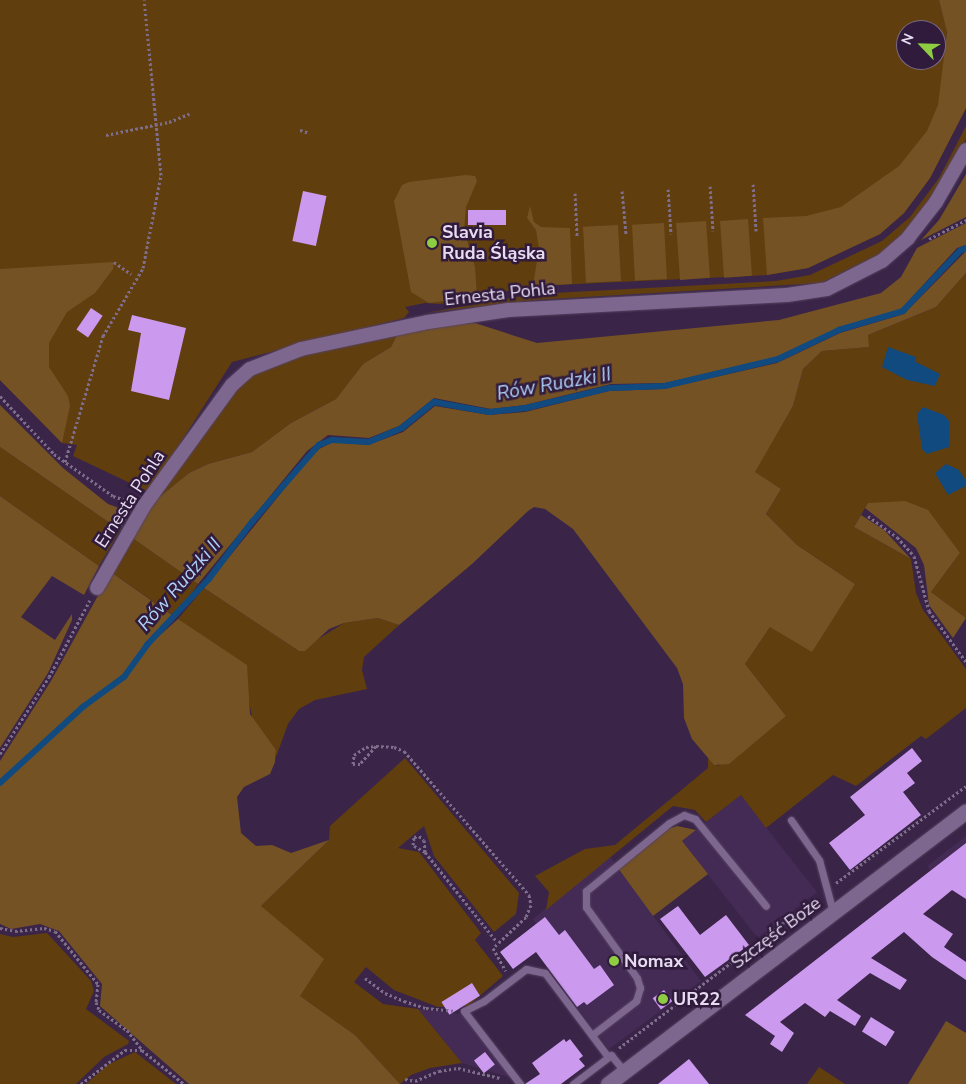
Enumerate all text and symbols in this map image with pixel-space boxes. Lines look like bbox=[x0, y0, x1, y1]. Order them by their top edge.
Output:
north arrow bbox=[896, 20, 946, 70]
text: N bbox=[897, 30, 919, 48]
place label: Slavia Ruda Śląska bbox=[442, 222, 545, 264]
marker: Slavia Ruda Śląska bbox=[426, 237, 438, 249]
street label: Ernesta Pohla bbox=[443, 277, 557, 311]
water label: Rów Rudzki II bbox=[495, 364, 613, 406]
street label: Ernesta Pohla bbox=[90, 446, 170, 552]
water label: Rów Rudzki II bbox=[133, 534, 227, 636]
street label: Szczęść Boże bbox=[727, 892, 825, 974]
place label: Nomax bbox=[624, 950, 683, 972]
marker: Nomax bbox=[608, 955, 620, 967]
place label: UR22 bbox=[673, 988, 720, 1010]
marker: UR22 bbox=[657, 993, 669, 1005]

